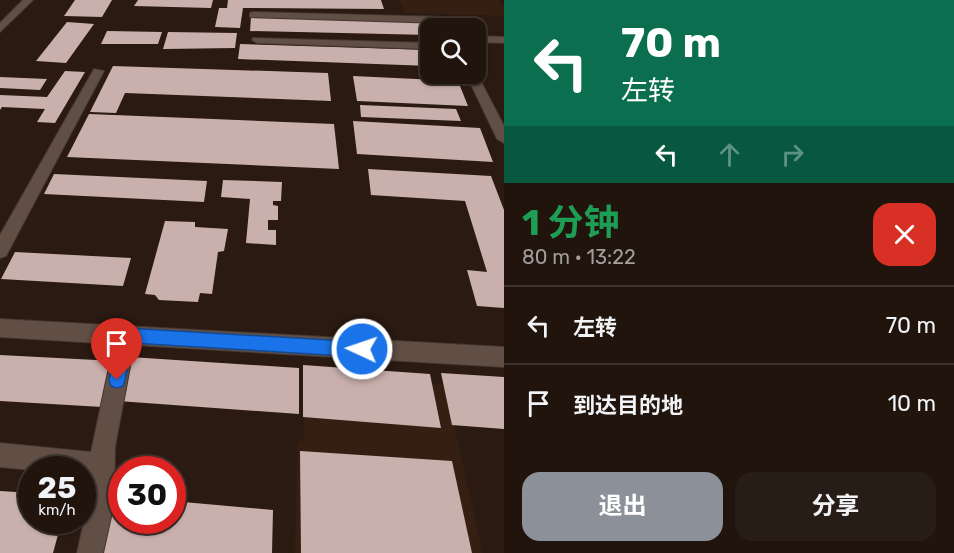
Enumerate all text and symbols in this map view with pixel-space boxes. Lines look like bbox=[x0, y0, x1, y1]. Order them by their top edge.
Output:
map controls bbox=[420, 18, 486, 84]
button: search bbox=[420, 18, 486, 84]
text: 70 m bbox=[621, 18, 721, 68]
icon: left bbox=[522, 24, 600, 102]
text: 左转 bbox=[621, 75, 675, 107]
icon: left bbox=[650, 138, 683, 171]
icon: ahead bbox=[713, 138, 746, 171]
icon: right bbox=[776, 138, 809, 171]
text: 1 分钟 bbox=[522, 201, 620, 244]
button: close bbox=[873, 203, 936, 266]
text: 80 m · 13:22 bbox=[522, 245, 636, 269]
icon: left bbox=[522, 309, 555, 342]
text: 70 m bbox=[886, 312, 936, 339]
text: 左转 bbox=[573, 314, 617, 341]
position arrow bbox=[330, 317, 394, 381]
pin bbox=[91, 318, 142, 380]
icon: arrive bbox=[100, 327, 133, 360]
icon: arrive bbox=[522, 387, 555, 420]
text: 10 m bbox=[888, 390, 936, 417]
text: 到达目的地 bbox=[573, 392, 683, 419]
speed limit sign: 30 bbox=[108, 456, 186, 534]
text: 25 bbox=[38, 470, 76, 506]
button: 退出 bbox=[522, 472, 723, 541]
button: 分享 bbox=[735, 472, 936, 541]
text: km/h bbox=[38, 501, 76, 519]

